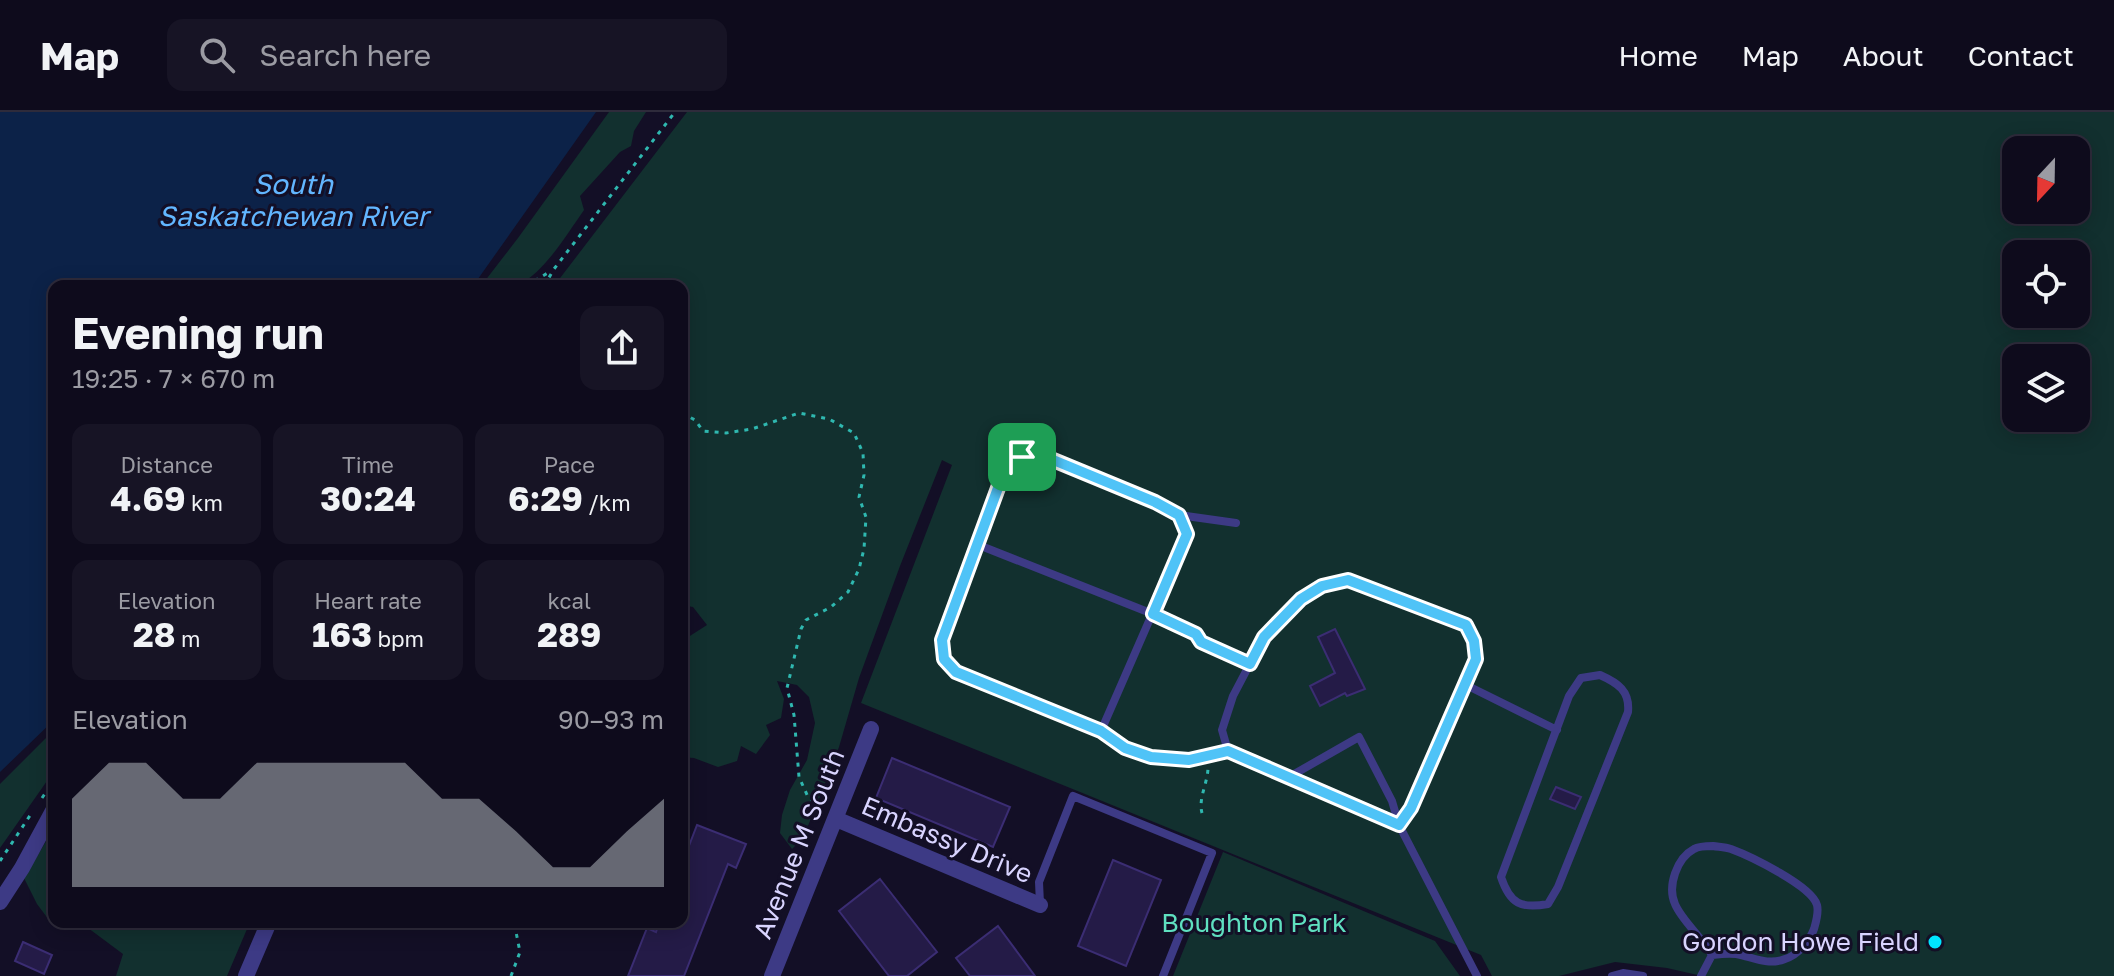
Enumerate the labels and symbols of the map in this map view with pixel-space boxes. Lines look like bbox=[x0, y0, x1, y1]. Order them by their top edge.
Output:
north arrow bbox=[2002, 136, 2090, 224]
water label: South Saskatchewan River bbox=[158, 167, 432, 232]
pin bbox=[988, 423, 1056, 491]
street label: Avenue M South bbox=[746, 745, 851, 943]
street label: Embassy Drive bbox=[857, 790, 1037, 889]
park label: Boughton Park bbox=[1161, 907, 1347, 938]
place label: Gordon Howe Field bbox=[1682, 926, 1919, 957]
marker: Gordon Howe Field bbox=[1926, 933, 1944, 951]

